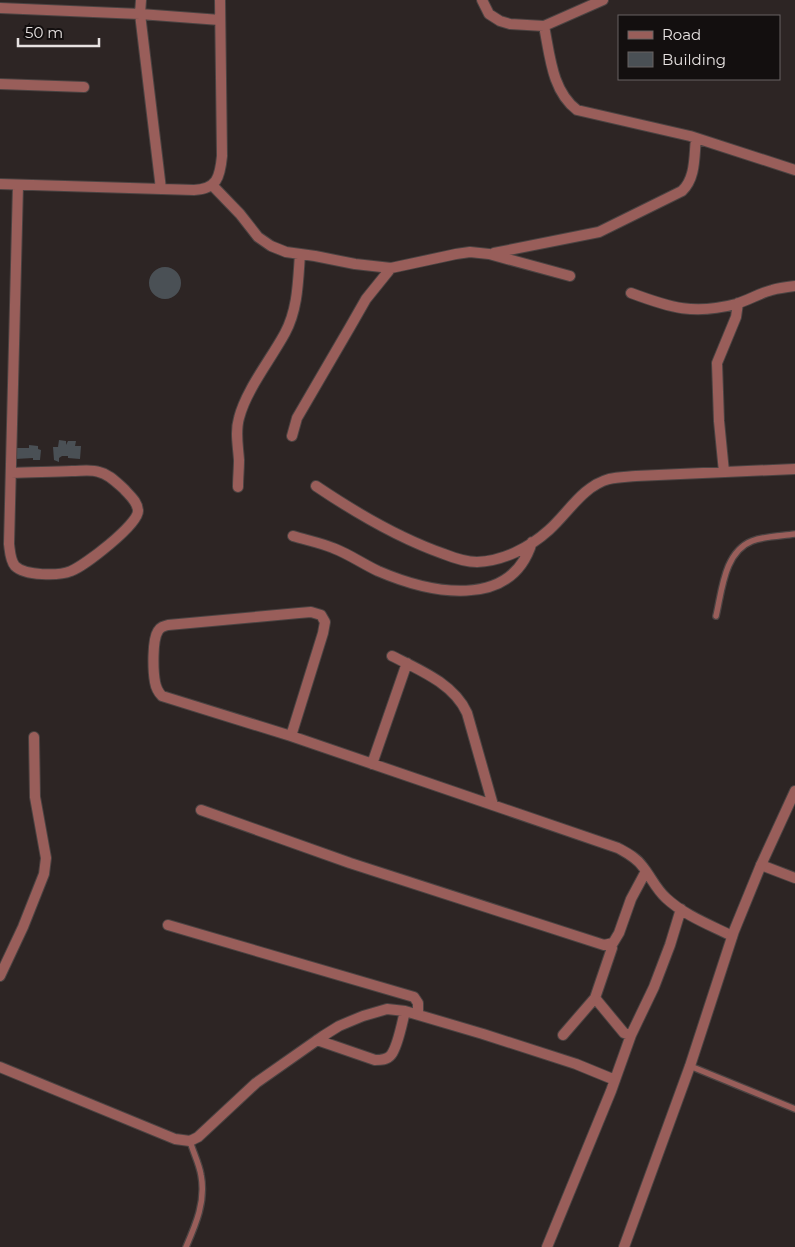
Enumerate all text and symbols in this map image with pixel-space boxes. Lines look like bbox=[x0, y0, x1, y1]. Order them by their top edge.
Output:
scale bar bbox=[18, 15, 99, 47]
legend bbox=[618, 15, 780, 80]
text: 50 m bbox=[25, 23, 63, 42]
text: Road bbox=[662, 25, 701, 44]
text: Building bbox=[662, 50, 726, 69]

